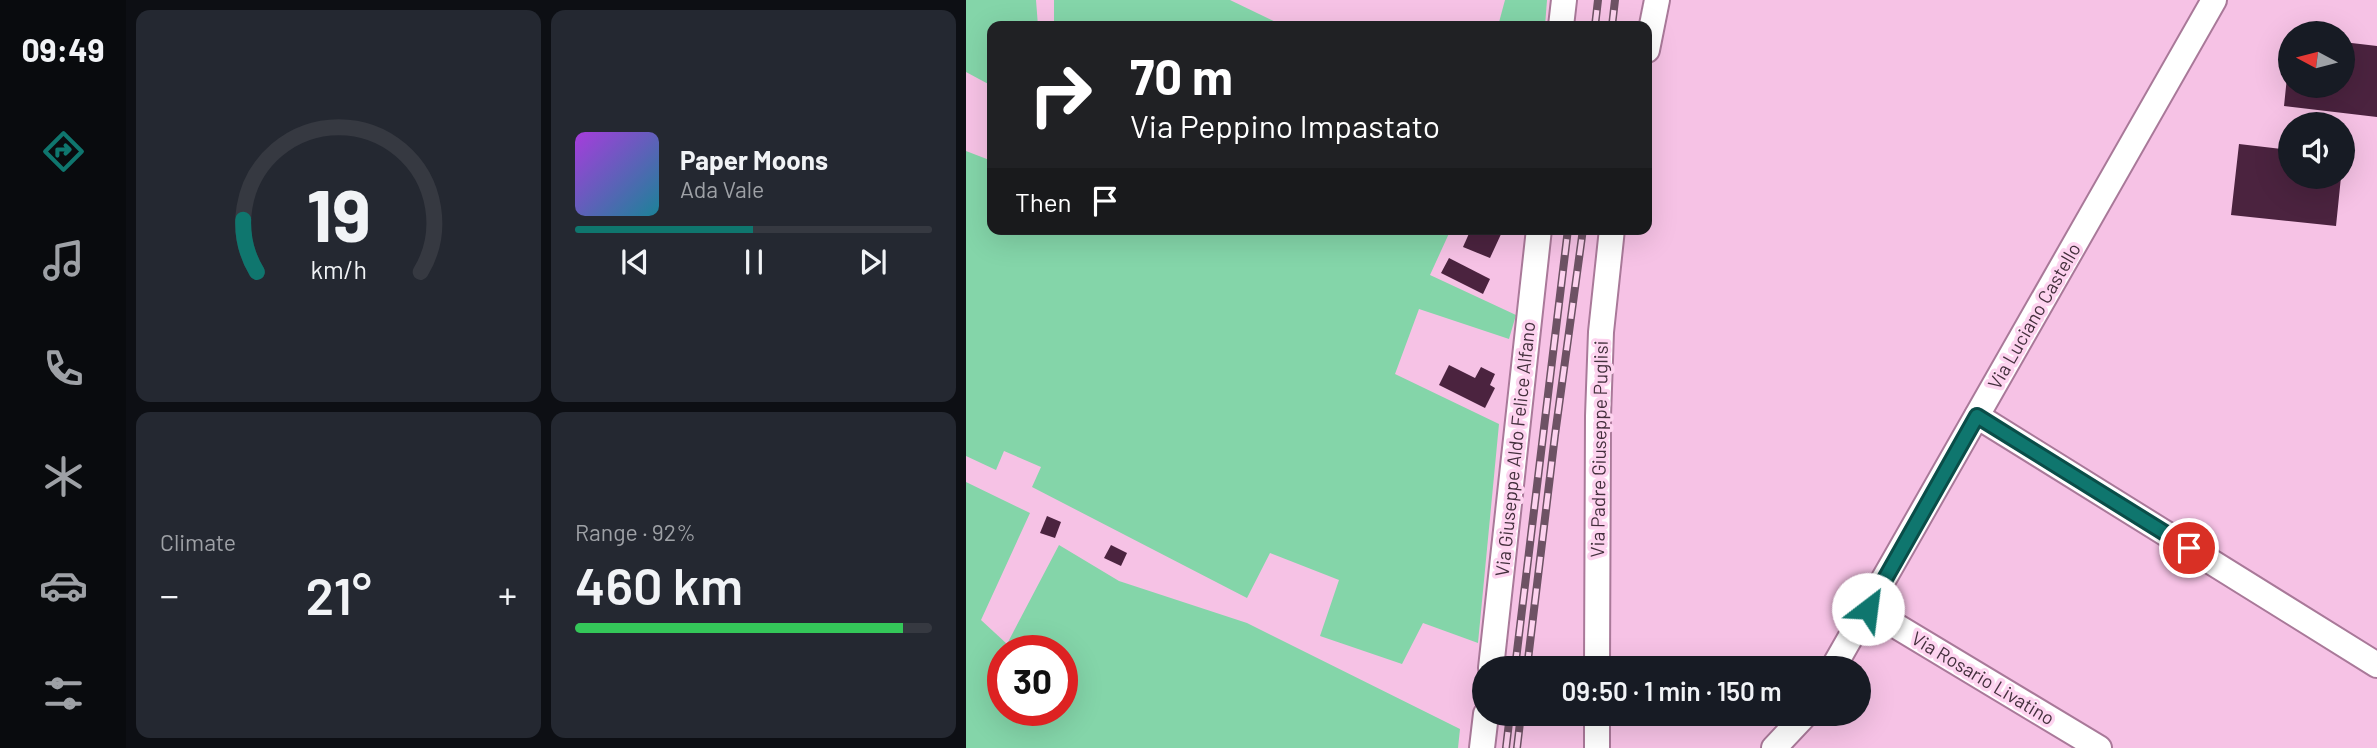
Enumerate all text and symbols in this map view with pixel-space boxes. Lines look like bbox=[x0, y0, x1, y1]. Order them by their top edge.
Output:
north arrow bbox=[2278, 21, 2356, 98]
map controls bbox=[2278, 21, 2355, 189]
text: 09:49 bbox=[21, 30, 105, 68]
text: 70 m bbox=[1130, 46, 1233, 105]
icon: right bbox=[1015, 49, 1106, 140]
text: Via Peppino Impastato bbox=[1130, 106, 1440, 144]
button: sound bbox=[2278, 112, 2355, 189]
icon: directions bbox=[39, 127, 88, 176]
text: Paper Moons bbox=[680, 144, 828, 175]
text: 19 bbox=[306, 170, 371, 258]
text: Ada Vale bbox=[680, 175, 764, 203]
icon: arrive bbox=[1086, 182, 1124, 220]
text: Then bbox=[1015, 186, 1072, 217]
icon: music bbox=[39, 236, 88, 285]
street label: Via Luciano Castello bbox=[1982, 238, 2085, 393]
icon: previous bbox=[616, 243, 654, 281]
icon: pause bbox=[735, 243, 773, 281]
icon: next bbox=[854, 243, 892, 281]
text: km/h bbox=[310, 254, 367, 284]
street label: Via Giuseppe Aldo Felice Alfano bbox=[1490, 320, 1539, 578]
street label: Via Padre Giuseppe Puglisi bbox=[1585, 340, 1612, 558]
icon: phone bbox=[39, 344, 88, 393]
icon: climate bbox=[39, 452, 88, 501]
text: Range · 92% bbox=[575, 518, 696, 546]
pin bbox=[2159, 518, 2219, 578]
text: Climate bbox=[160, 528, 236, 556]
icon: arrive bbox=[2170, 529, 2208, 567]
text: 460 km bbox=[575, 553, 743, 615]
icon: car bbox=[39, 561, 88, 610]
text: 21° bbox=[305, 563, 372, 625]
text: − bbox=[160, 571, 179, 617]
text: + bbox=[498, 571, 517, 617]
position arrow bbox=[1831, 572, 1905, 646]
street label: Via Rosario Livatino bbox=[1908, 626, 2059, 729]
speed limit sign: 30 bbox=[987, 635, 1078, 726]
icon: filters bbox=[39, 669, 88, 718]
text: 09:50 · 1 min · 150 m bbox=[1562, 675, 1782, 706]

